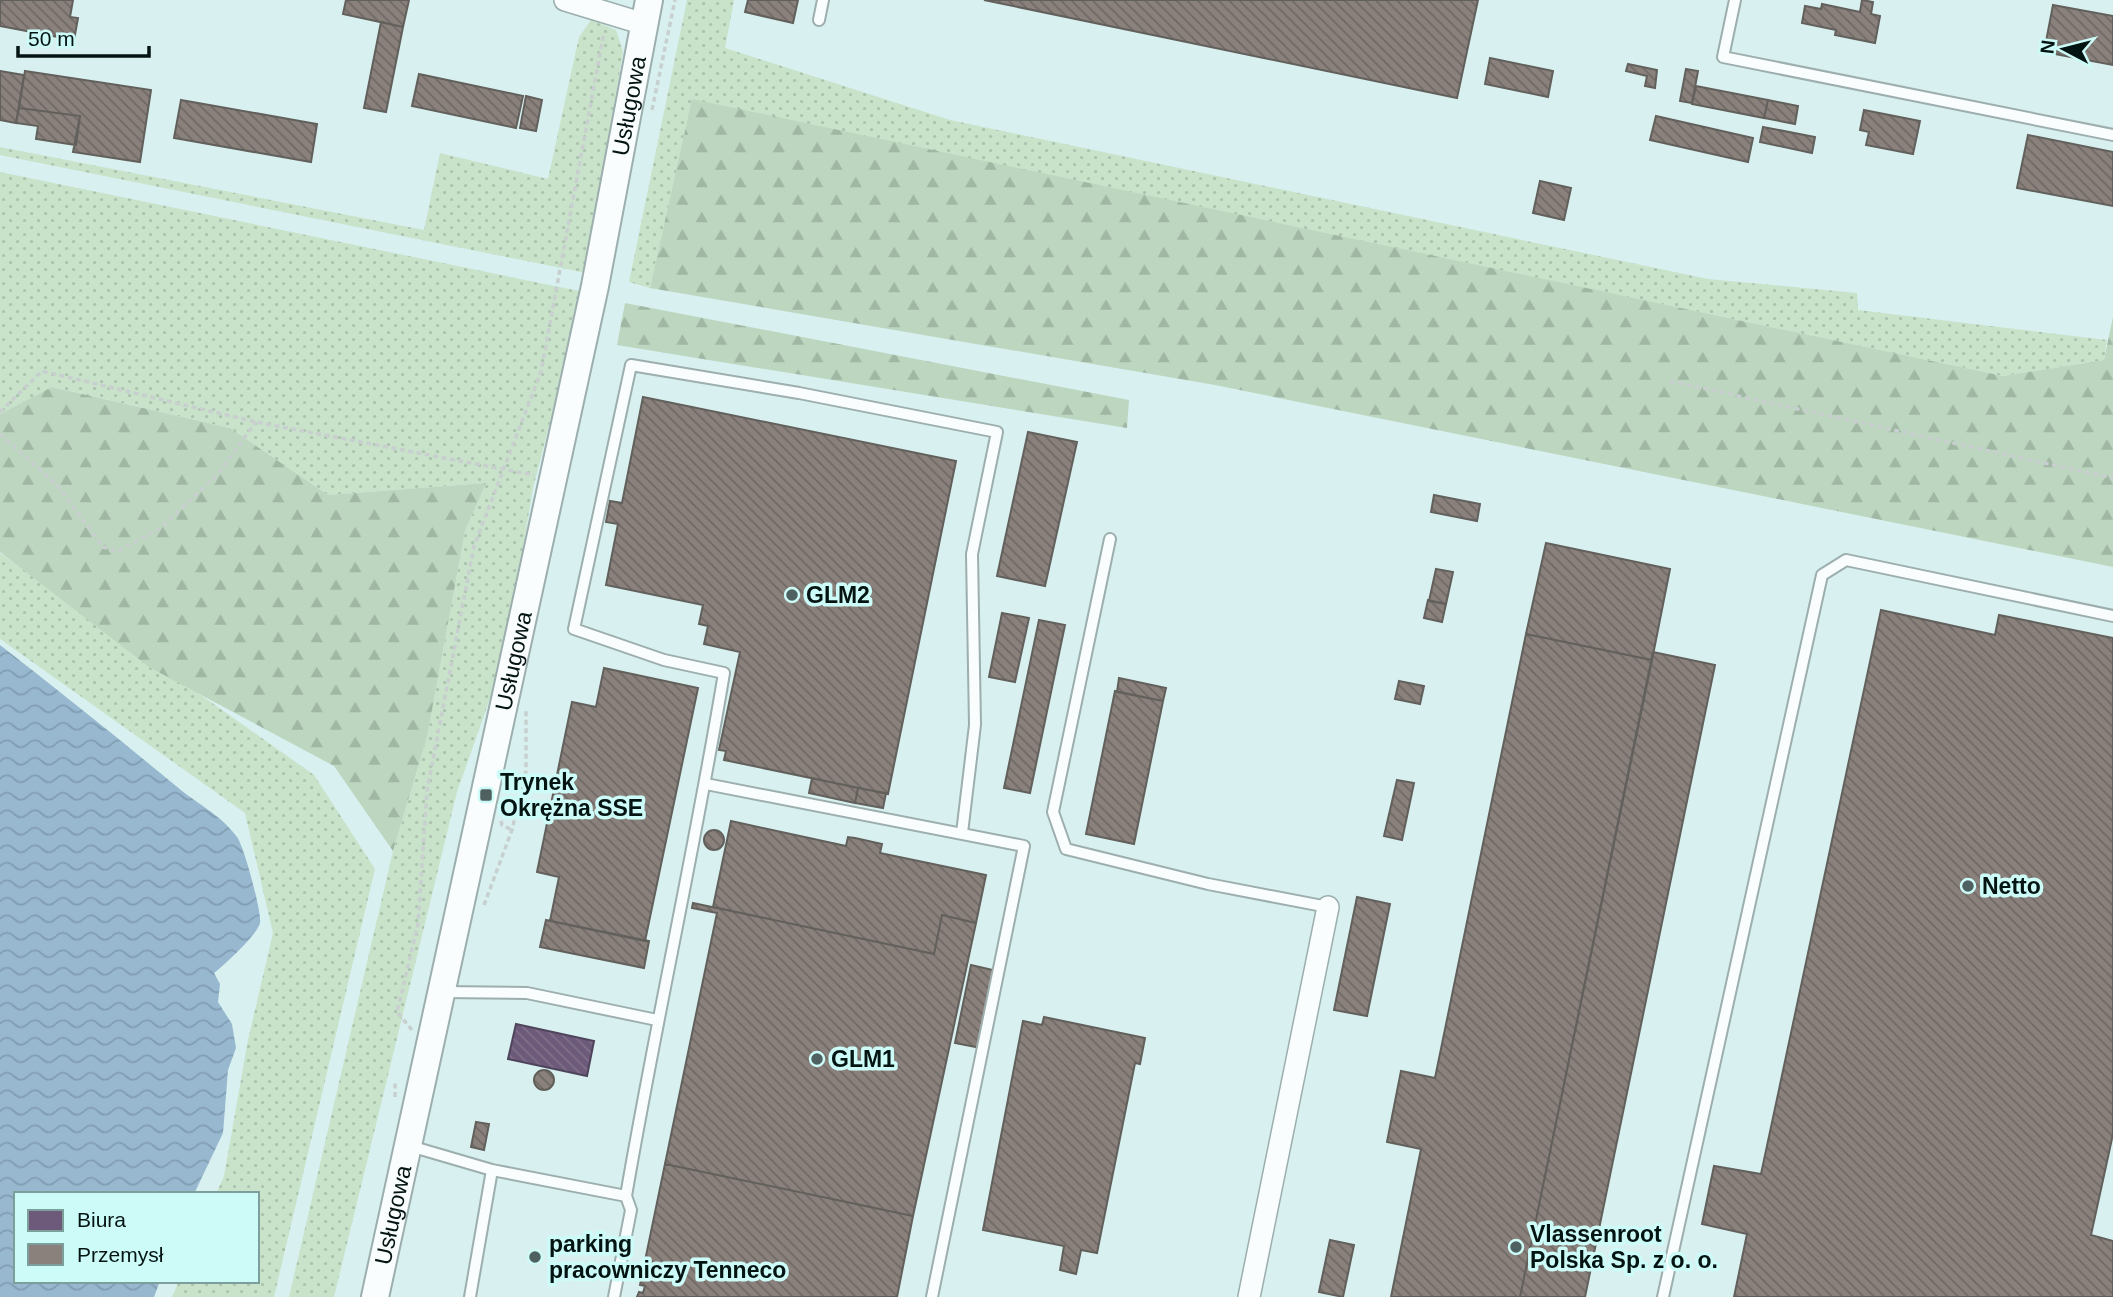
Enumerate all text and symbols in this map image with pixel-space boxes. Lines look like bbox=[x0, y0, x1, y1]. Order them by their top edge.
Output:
scale bar bbox=[18, 14, 149, 58]
north arrow bbox=[2029, 14, 2099, 84]
text: 50 m bbox=[28, 27, 75, 50]
text: N bbox=[2036, 39, 2059, 55]
street label: Usługowa bbox=[607, 54, 651, 158]
place label: GLM2 bbox=[806, 582, 870, 608]
marker: GLM2 bbox=[784, 587, 800, 603]
street label: Usługowa bbox=[490, 609, 537, 713]
place label: Trynek Okrężna SSE bbox=[500, 769, 643, 821]
marker: Trynek Okrężna SSE bbox=[478, 787, 494, 803]
place label: Netto bbox=[1982, 873, 2041, 899]
marker: Netto bbox=[1960, 878, 1976, 894]
place label: GLM1 bbox=[831, 1046, 895, 1072]
marker: GLM1 bbox=[809, 1051, 825, 1067]
street label: Usługowa bbox=[369, 1163, 416, 1267]
legend bbox=[14, 1192, 259, 1283]
text: Biura bbox=[77, 1208, 126, 1231]
place label: Vlassenroot Polska Sp. z o. o. bbox=[1530, 1221, 1718, 1273]
place label: parking pracowniczy Tenneco bbox=[549, 1231, 786, 1283]
marker: Vlassenroot Polska Sp. z o. o. bbox=[1508, 1239, 1524, 1255]
text: Przemysł bbox=[77, 1243, 164, 1266]
marker: parking pracowniczy Tenneco bbox=[527, 1249, 543, 1265]

